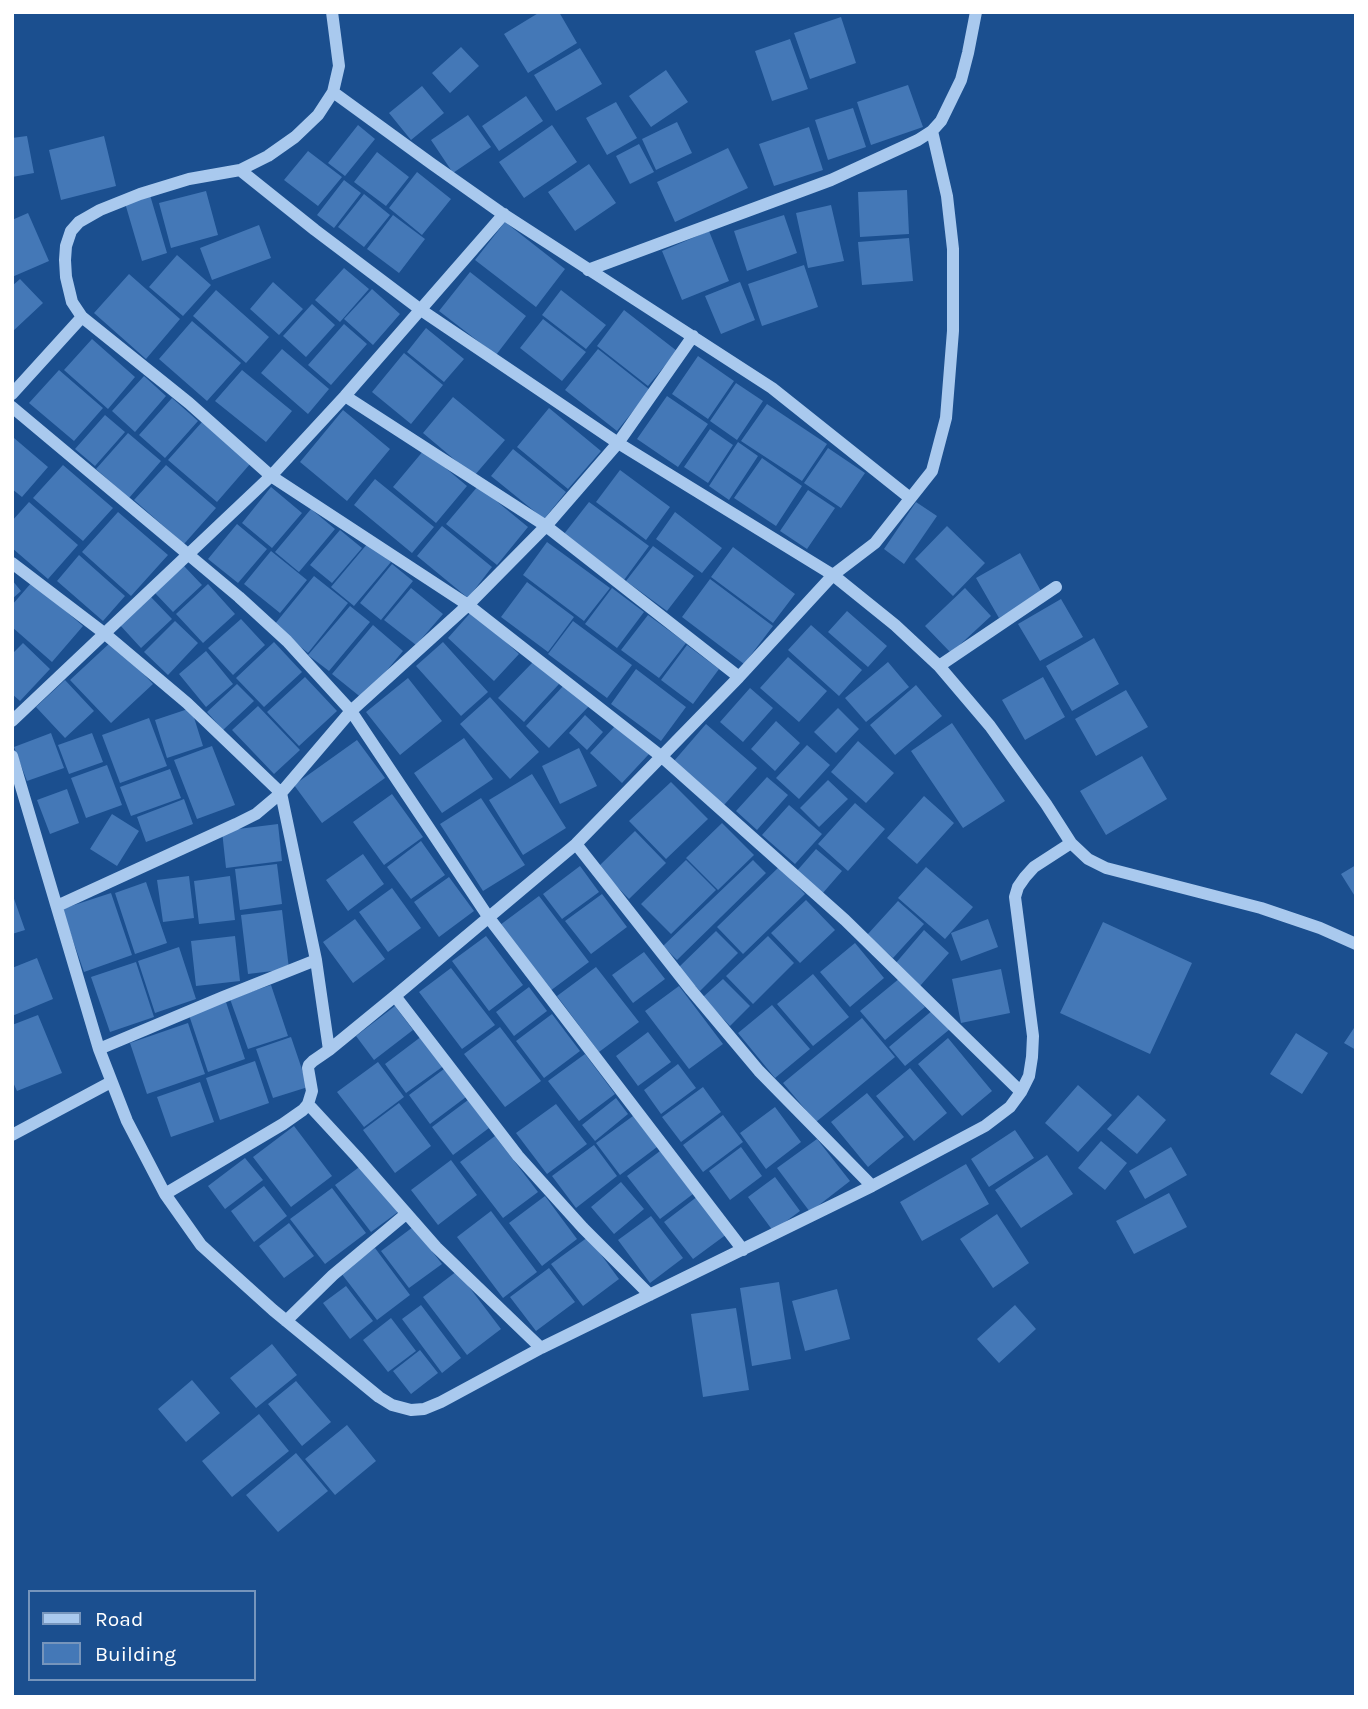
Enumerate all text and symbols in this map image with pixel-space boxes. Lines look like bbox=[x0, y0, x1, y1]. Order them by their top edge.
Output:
legend bbox=[28, 1590, 256, 1681]
text: Road bbox=[95, 1607, 143, 1631]
text: Building bbox=[95, 1642, 176, 1666]

